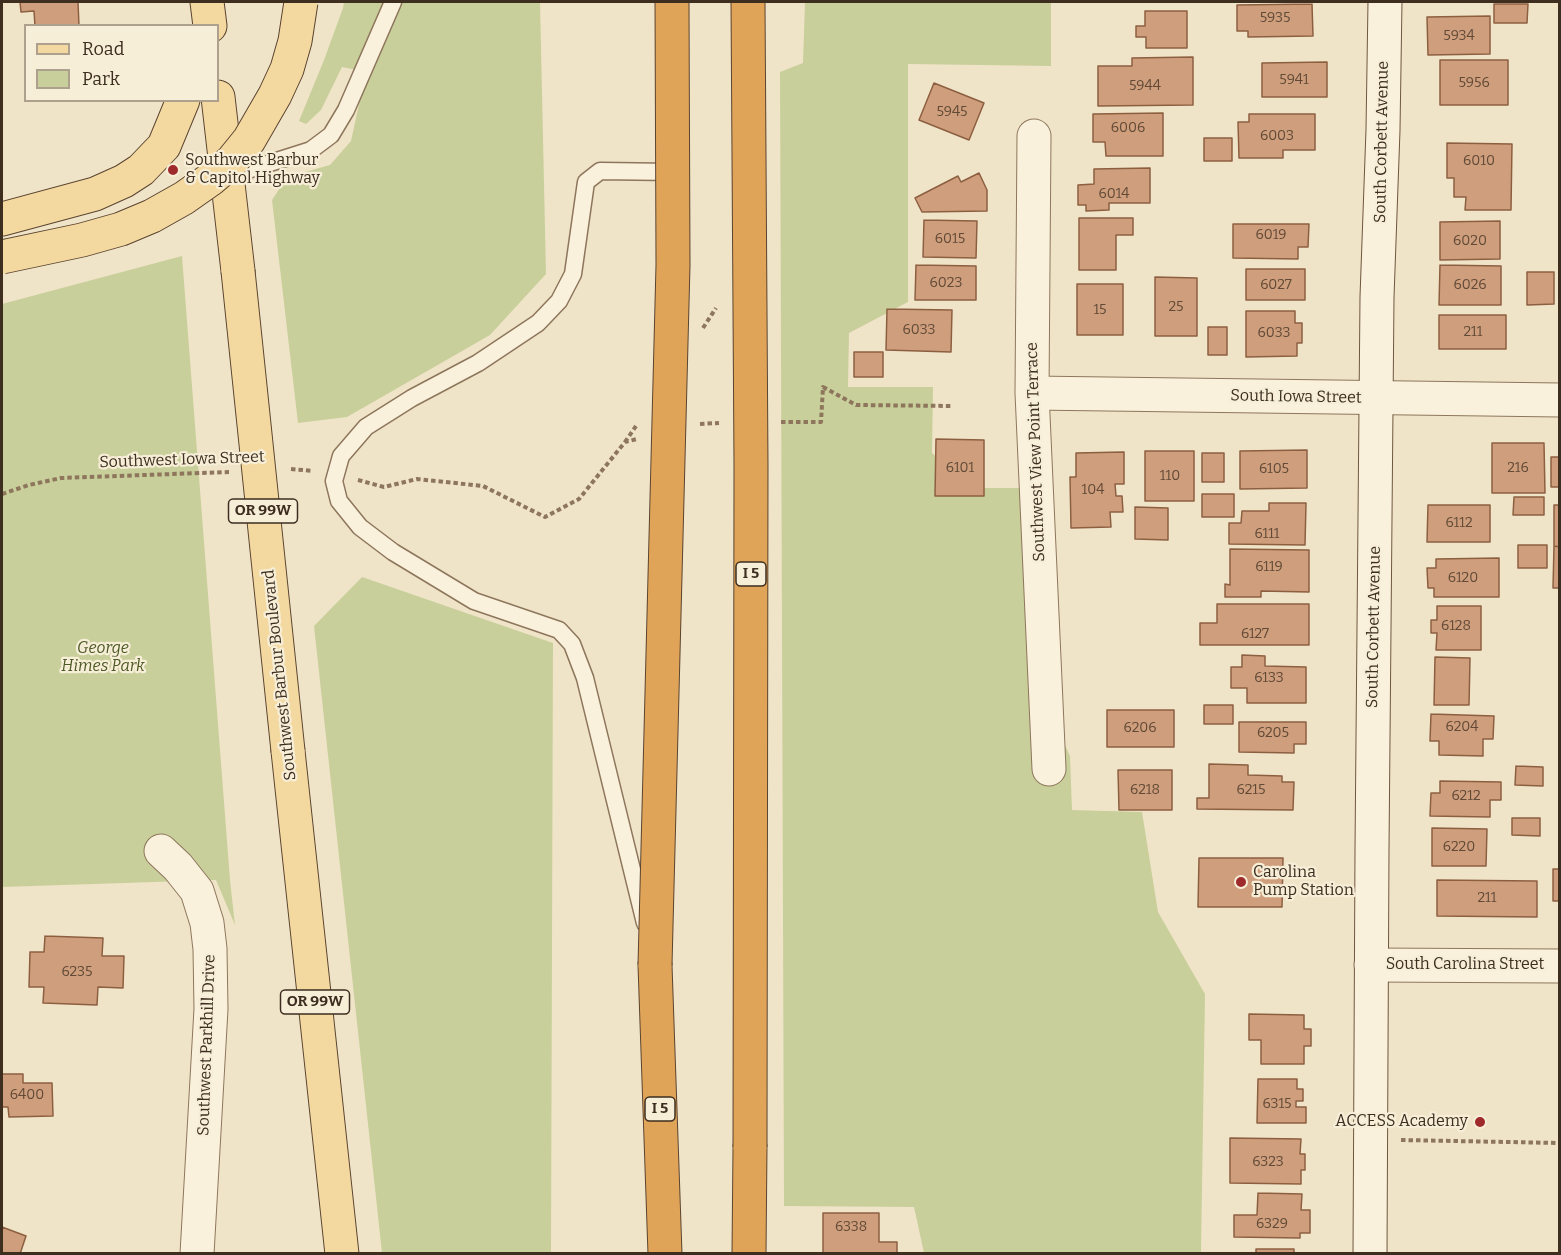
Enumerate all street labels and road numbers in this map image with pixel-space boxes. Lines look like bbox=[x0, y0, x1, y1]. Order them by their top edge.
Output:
street label: South Corbett Avenue bbox=[1371, 61, 1393, 223]
street label: Southwest View Point Terrace bbox=[1023, 342, 1049, 562]
street label: South Iowa Street bbox=[1230, 386, 1362, 408]
street label: Southwest Iowa Street bbox=[99, 448, 265, 472]
road number: OR 99W bbox=[228, 499, 298, 523]
street label: South Corbett Avenue bbox=[1363, 546, 1385, 708]
road number: I 5 bbox=[736, 562, 766, 586]
street label: Southwest Barbur Boulevard bbox=[259, 569, 301, 781]
street label: Southwest Parkhill Drive bbox=[194, 954, 220, 1136]
street label: South Carolina Street bbox=[1386, 955, 1544, 975]
road number: OR 99W bbox=[280, 990, 350, 1014]
road number: I 5 bbox=[645, 1097, 675, 1121]

